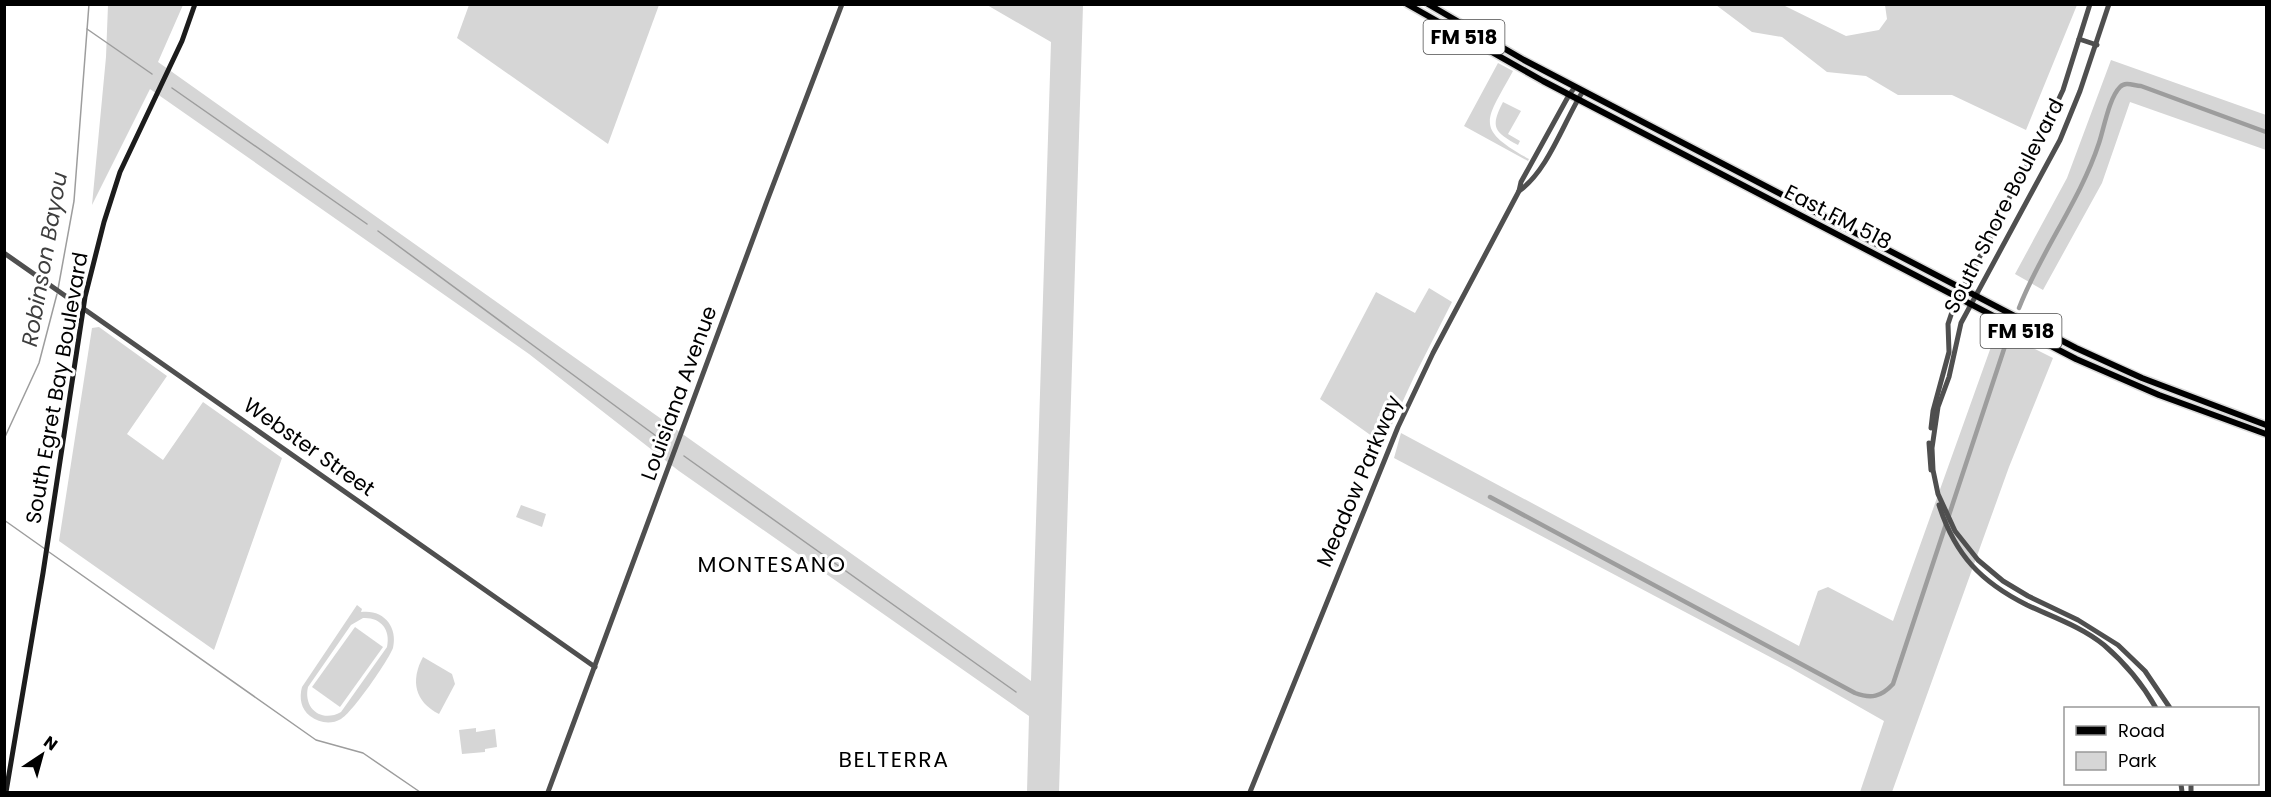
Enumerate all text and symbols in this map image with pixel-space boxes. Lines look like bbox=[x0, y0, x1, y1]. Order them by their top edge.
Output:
road number: FM 518 bbox=[1424, 20, 1504, 54]
street label: South Shore Boulevard bbox=[1937, 93, 2070, 318]
water label: Robinson Bayou bbox=[14, 169, 75, 349]
street label: East FM 518 bbox=[1780, 177, 1897, 256]
street label: South Egret Bay Boulevard bbox=[18, 250, 95, 526]
street label: Louisiana Avenue bbox=[634, 302, 724, 484]
road number: FM 518 bbox=[1980, 314, 2062, 348]
street label: Webster Street bbox=[238, 390, 381, 503]
street label: Meadow Parkway bbox=[1309, 390, 1408, 571]
district label: MONTESANO bbox=[698, 549, 846, 580]
legend bbox=[2064, 707, 2259, 785]
text: Road bbox=[2118, 718, 2165, 743]
north arrow bbox=[12, 725, 72, 785]
text: N bbox=[39, 730, 62, 756]
district label: BELTERRA bbox=[838, 744, 950, 775]
text: Park bbox=[2118, 748, 2157, 773]

